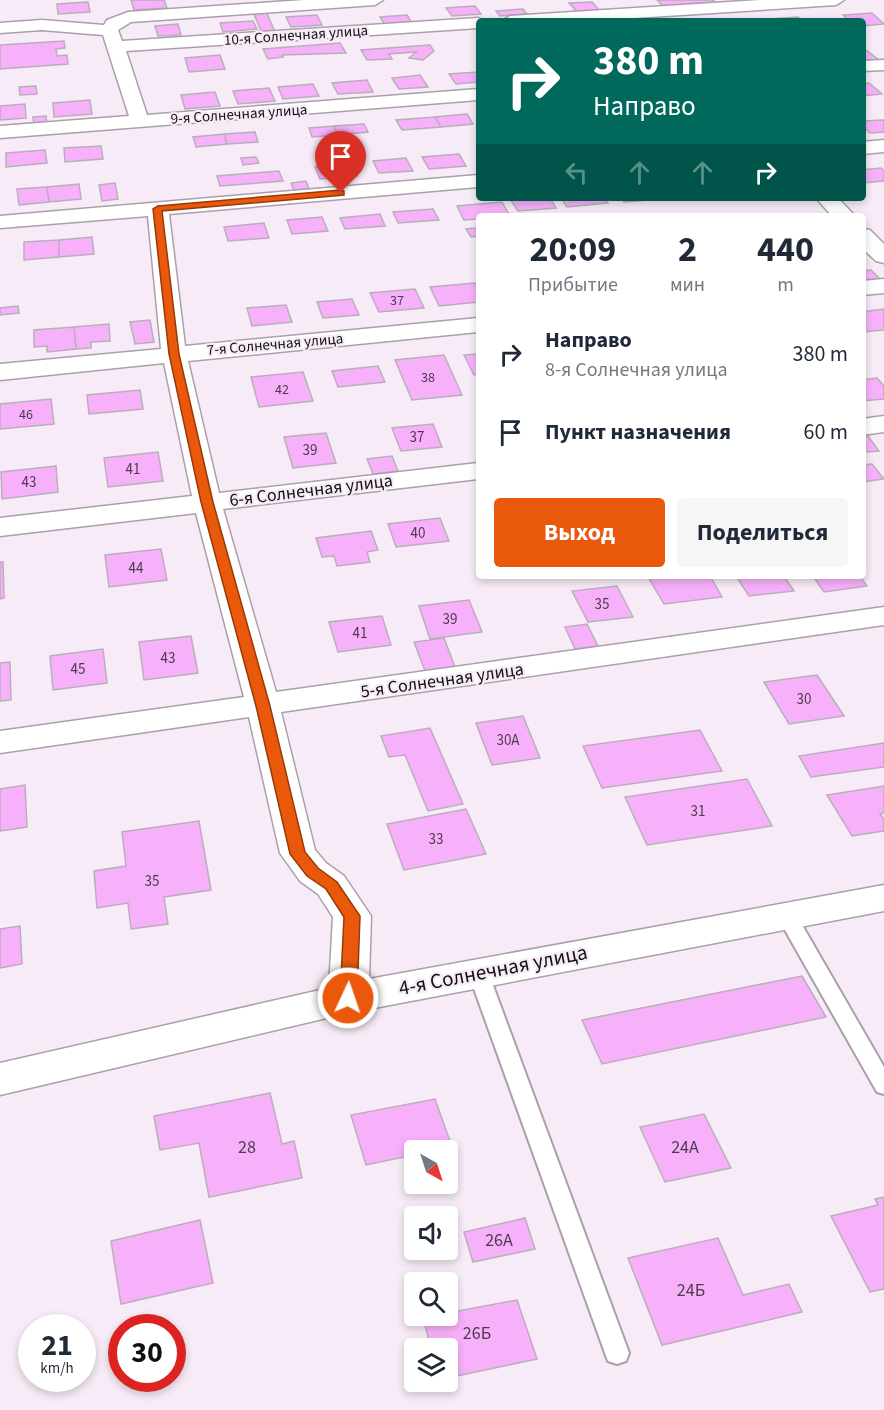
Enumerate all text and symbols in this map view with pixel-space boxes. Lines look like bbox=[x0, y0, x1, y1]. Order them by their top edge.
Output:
street label: 10-я Солнечная улица bbox=[223, 20, 369, 51]
text: 380 m bbox=[593, 31, 704, 91]
icon: right bbox=[494, 42, 572, 120]
text: Направо bbox=[593, 87, 696, 126]
street label: 9-я Солнечная улица bbox=[170, 99, 308, 130]
pin bbox=[315, 131, 366, 193]
icon: arrive bbox=[324, 140, 357, 173]
icon: left bbox=[560, 156, 593, 189]
icon: ahead bbox=[623, 156, 656, 189]
icon: ahead bbox=[686, 156, 719, 189]
icon: right bbox=[749, 156, 782, 189]
text: 20:09 bbox=[530, 224, 616, 275]
text: 2 bbox=[678, 224, 697, 275]
text: 440 bbox=[757, 224, 814, 275]
text: Прибытие bbox=[528, 271, 618, 299]
text: мин bbox=[670, 271, 705, 299]
text: m bbox=[777, 271, 794, 299]
house number: 37 bbox=[390, 291, 404, 311]
text: Направо bbox=[545, 324, 632, 356]
street label: 7-я Солнечная улица bbox=[206, 328, 344, 361]
icon: right bbox=[494, 338, 527, 371]
text: 380 m bbox=[793, 338, 848, 370]
text: 8-я Солнечная улица bbox=[545, 356, 728, 384]
house number: 38 bbox=[421, 368, 435, 388]
house number: 42 bbox=[275, 380, 289, 400]
house number: 46 bbox=[19, 405, 33, 425]
icon: arrive bbox=[494, 416, 527, 449]
text: Пункт назначения bbox=[545, 416, 731, 448]
text: 60 m bbox=[803, 416, 848, 448]
house number: 37 bbox=[410, 427, 424, 448]
house number: 39 bbox=[303, 440, 317, 461]
house number: 41 bbox=[126, 459, 140, 480]
street label: 6-я Солнечная улица bbox=[228, 468, 394, 513]
house number: 43 bbox=[22, 472, 36, 493]
button: Выход bbox=[494, 498, 665, 567]
button: Поделиться bbox=[677, 498, 848, 567]
house number: 40 bbox=[411, 523, 425, 544]
house number: 44 bbox=[129, 558, 144, 579]
house number: 35 bbox=[595, 594, 609, 615]
house number: 39 bbox=[443, 609, 457, 630]
house number: 41 bbox=[353, 623, 367, 644]
house number: 43 bbox=[161, 648, 175, 669]
street label: 5-я Солнечная улица bbox=[359, 657, 525, 704]
house number: 45 bbox=[71, 659, 85, 680]
house number: 30 bbox=[797, 689, 811, 710]
house number: 30А bbox=[496, 730, 520, 751]
house number: 31 bbox=[691, 801, 705, 822]
house number: 33 bbox=[429, 829, 443, 850]
house number: 35 bbox=[145, 871, 159, 892]
street label: 4-я Солнечная улица bbox=[396, 937, 590, 1003]
position arrow bbox=[316, 966, 380, 1030]
house number: 28 bbox=[238, 1135, 256, 1160]
house number: 24А bbox=[671, 1135, 699, 1160]
north arrow bbox=[404, 1140, 458, 1194]
map controls bbox=[404, 1140, 458, 1392]
button: sound bbox=[404, 1206, 458, 1260]
house number: 26А bbox=[485, 1228, 513, 1253]
button: search bbox=[404, 1272, 458, 1326]
house number: 24Б bbox=[677, 1278, 705, 1303]
speed limit sign: 30 bbox=[108, 1314, 186, 1392]
house number: 26Б bbox=[463, 1321, 491, 1346]
text: 21 bbox=[41, 1324, 73, 1367]
button: layers bbox=[404, 1338, 458, 1392]
text: km/h bbox=[40, 1358, 74, 1379]

